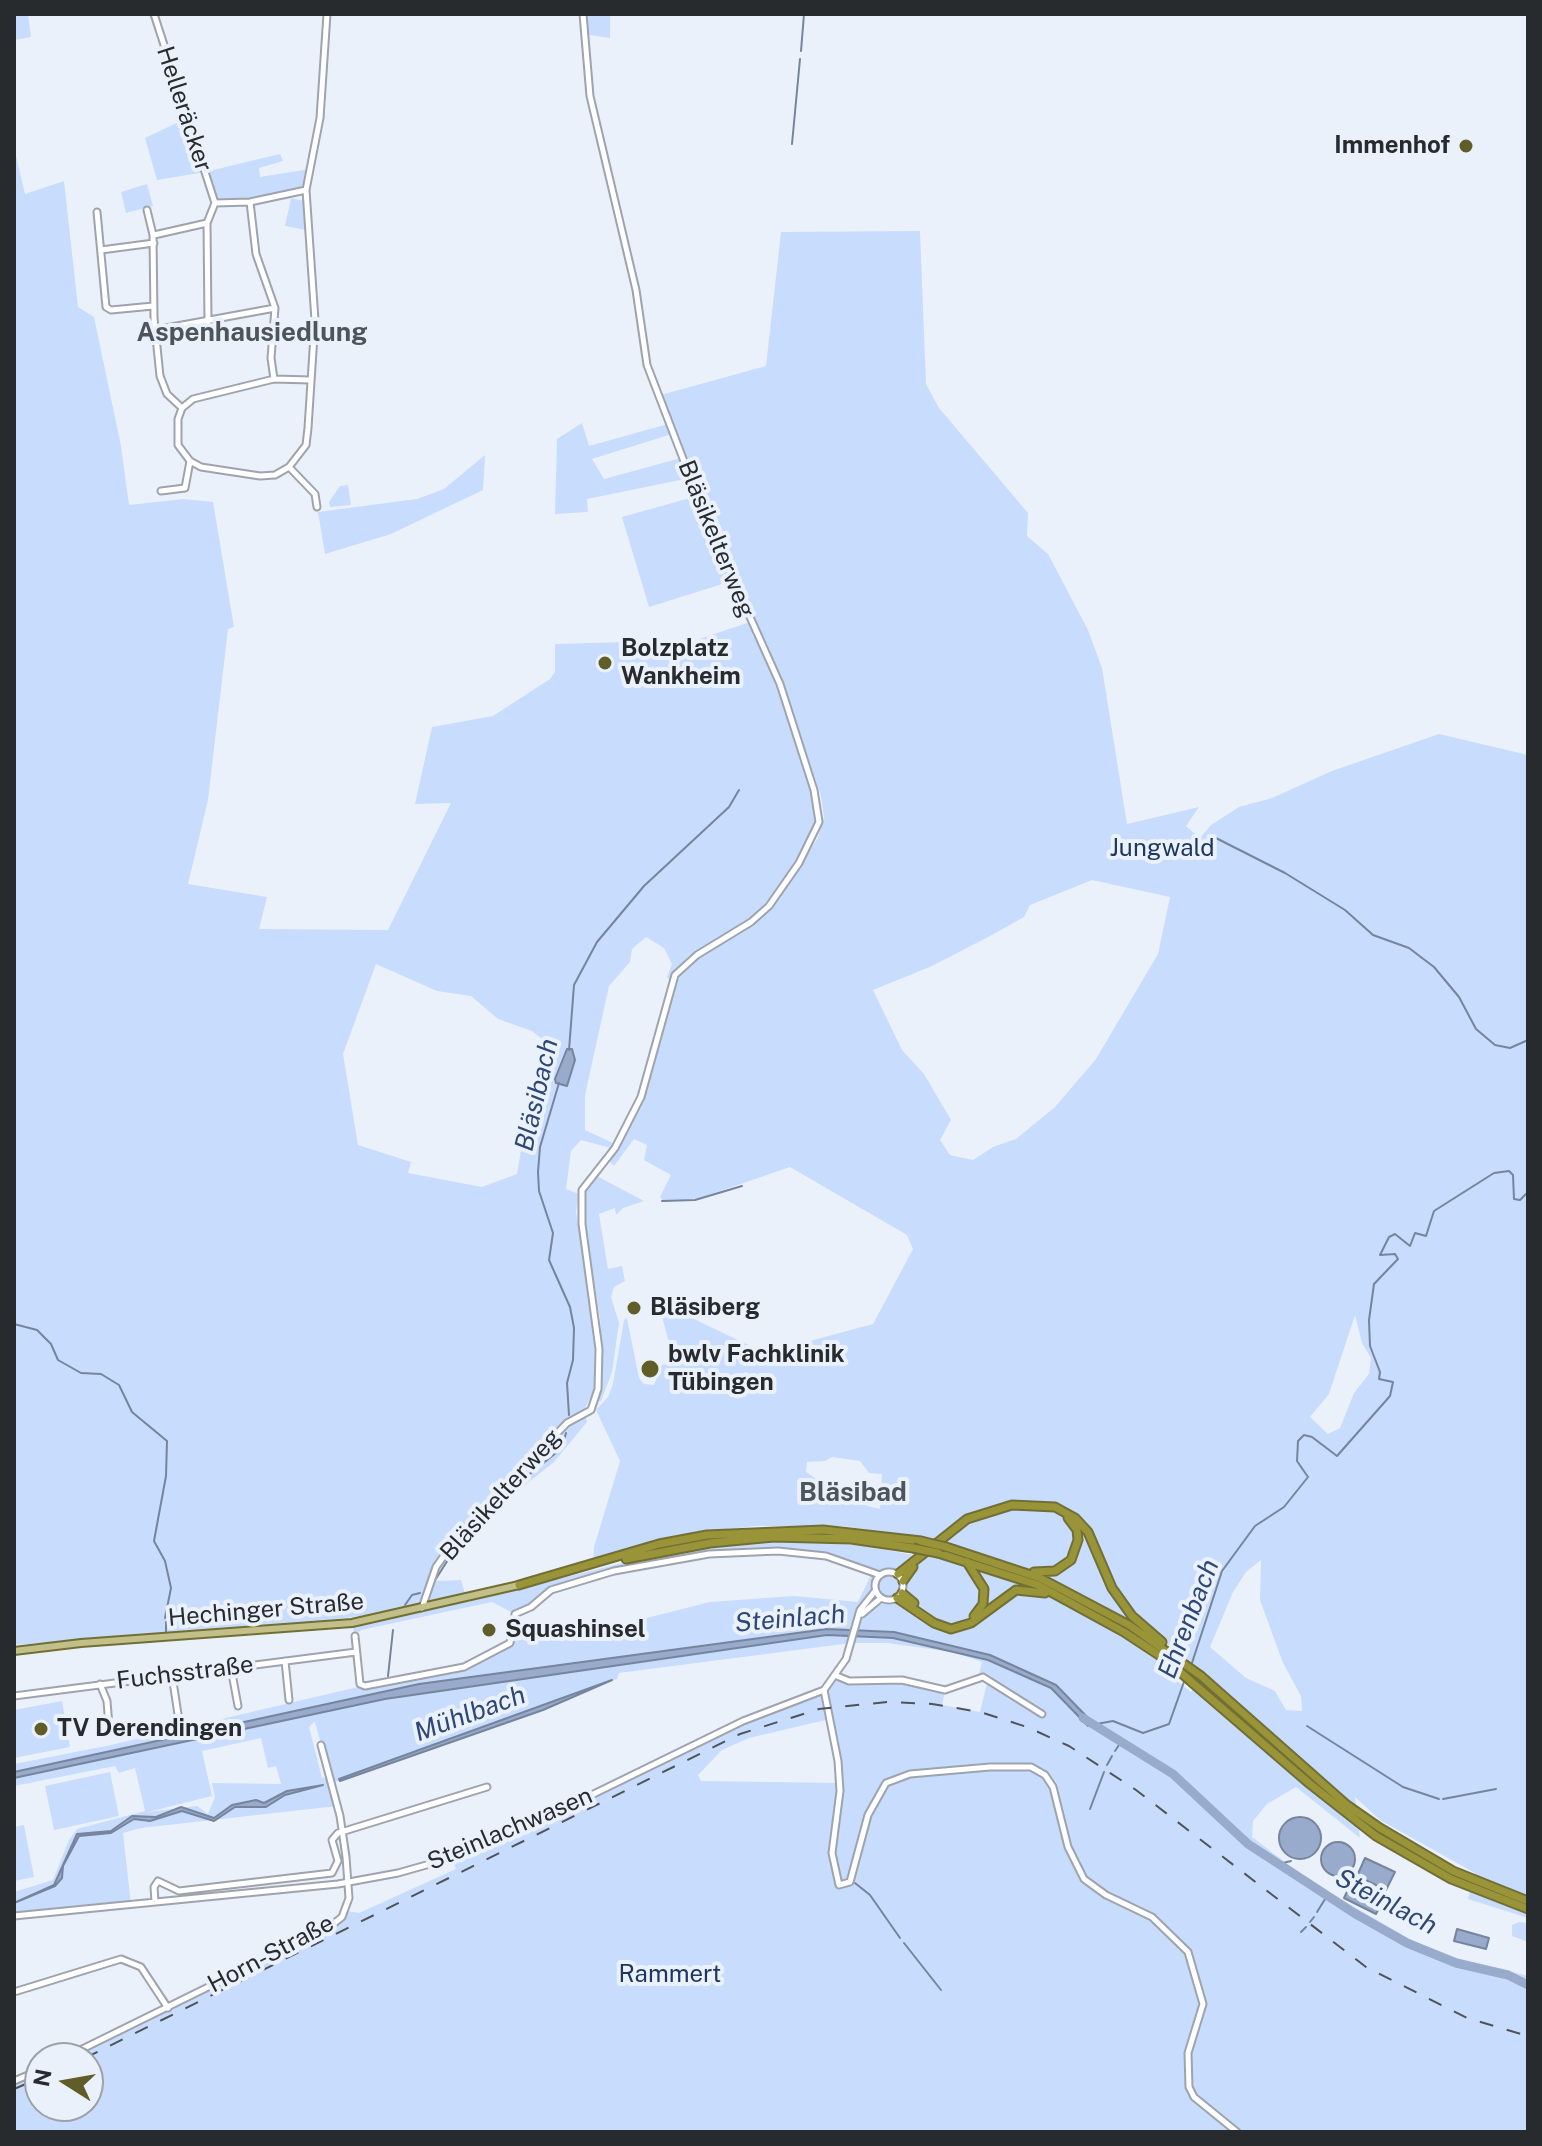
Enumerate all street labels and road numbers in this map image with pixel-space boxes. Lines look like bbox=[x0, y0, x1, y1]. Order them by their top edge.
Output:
street label: Helleräcker bbox=[150, 43, 218, 175]
street label: Bläsikelterweg bbox=[671, 456, 761, 622]
street label: Bläsikelterweg bbox=[435, 1423, 567, 1567]
street label: Hechinger Straße bbox=[167, 1587, 365, 1633]
street label: Fuchsstraße bbox=[115, 1650, 255, 1696]
street label: Steinlachwasen bbox=[423, 1781, 597, 1877]
street label: Horn-Straße bbox=[203, 1909, 339, 1999]

